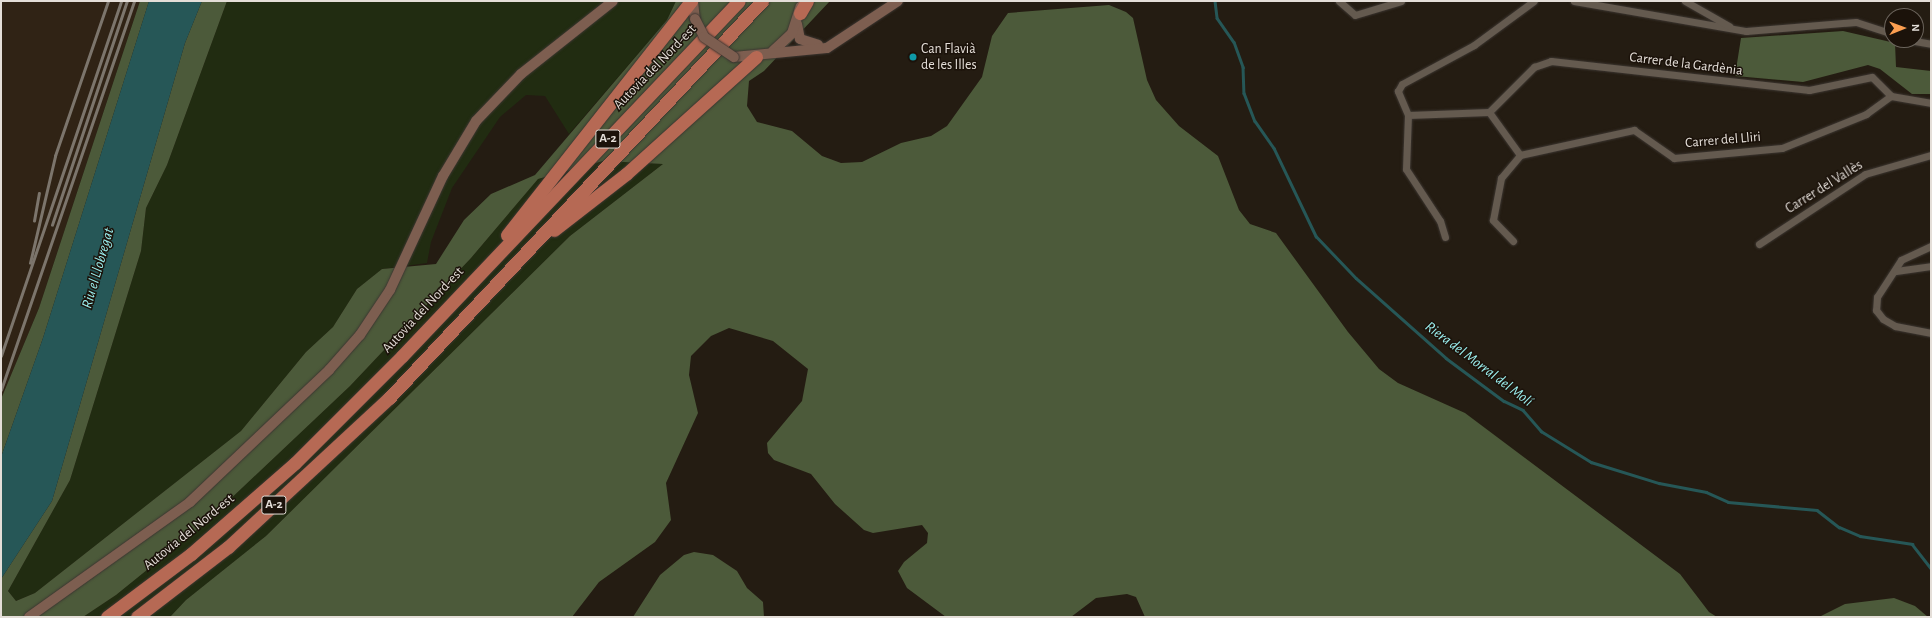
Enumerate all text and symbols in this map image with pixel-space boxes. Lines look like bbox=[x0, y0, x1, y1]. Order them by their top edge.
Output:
north arrow bbox=[1884, 8, 1924, 48]
street label: Autovia del Nord-est bbox=[610, 21, 700, 113]
text: N bbox=[1910, 24, 1921, 32]
place label: Can Flavià de les Illes bbox=[921, 41, 977, 74]
street label: Carrer de la Gardènia bbox=[1628, 49, 1744, 79]
marker: Can Flavià de les Illes bbox=[908, 52, 918, 62]
road number: A-2 bbox=[595, 128, 621, 150]
street label: Carrer del Lliri bbox=[1684, 128, 1762, 152]
street label: Carrer del Vallès bbox=[1782, 157, 1866, 217]
water label: Riu el Llobregat bbox=[78, 226, 118, 310]
street label: Autovia del Nord-est bbox=[379, 263, 467, 357]
water label: Riera del Morral del Molí bbox=[1422, 318, 1536, 410]
street label: Autovia del Nord-est bbox=[140, 490, 238, 574]
road number: A-2 bbox=[261, 494, 287, 516]

